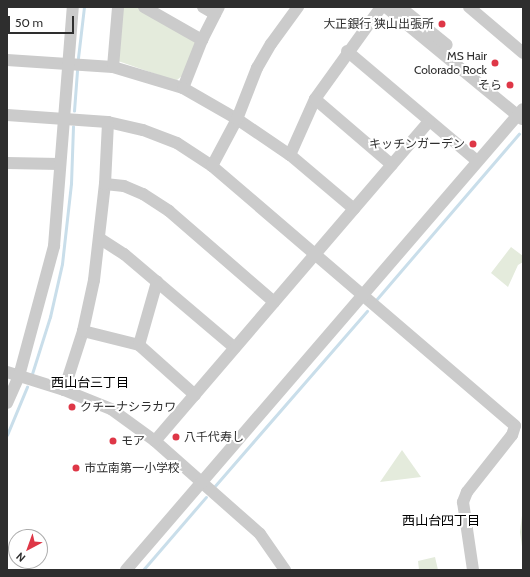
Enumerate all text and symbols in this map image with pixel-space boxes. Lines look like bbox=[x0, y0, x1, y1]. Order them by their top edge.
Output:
scale bar bbox=[10, 8, 76, 34]
text: 50 m bbox=[15, 15, 43, 30]
place label: 大正銀行 狭山出張所 bbox=[323, 17, 434, 31]
marker: 大正銀行 狭山出張所 bbox=[437, 19, 447, 29]
place label: MS Hair Colorado Rock bbox=[414, 49, 487, 77]
marker: MS Hair Colorado Rock bbox=[490, 58, 500, 68]
place label: そら bbox=[478, 78, 502, 92]
marker: そら bbox=[505, 80, 515, 90]
place label: キッチンガーデン bbox=[369, 137, 465, 151]
marker: キッチンガーデン bbox=[468, 139, 478, 149]
district label: 西山台三丁目 bbox=[51, 374, 129, 390]
place label: クチーナシラカワ bbox=[80, 400, 176, 414]
marker: クチーナシラカワ bbox=[67, 402, 77, 412]
place label: 八千代寿し bbox=[184, 430, 244, 444]
marker: 八千代寿し bbox=[171, 432, 181, 442]
place label: モア bbox=[121, 434, 145, 448]
marker: モア bbox=[108, 436, 118, 446]
place label: 市立南第一小学校 bbox=[84, 461, 180, 475]
marker: 市立南第一小学校 bbox=[71, 463, 81, 473]
district label: 西山台四丁目 bbox=[402, 512, 480, 528]
north arrow bbox=[8, 529, 48, 569]
text: N bbox=[13, 549, 28, 565]

